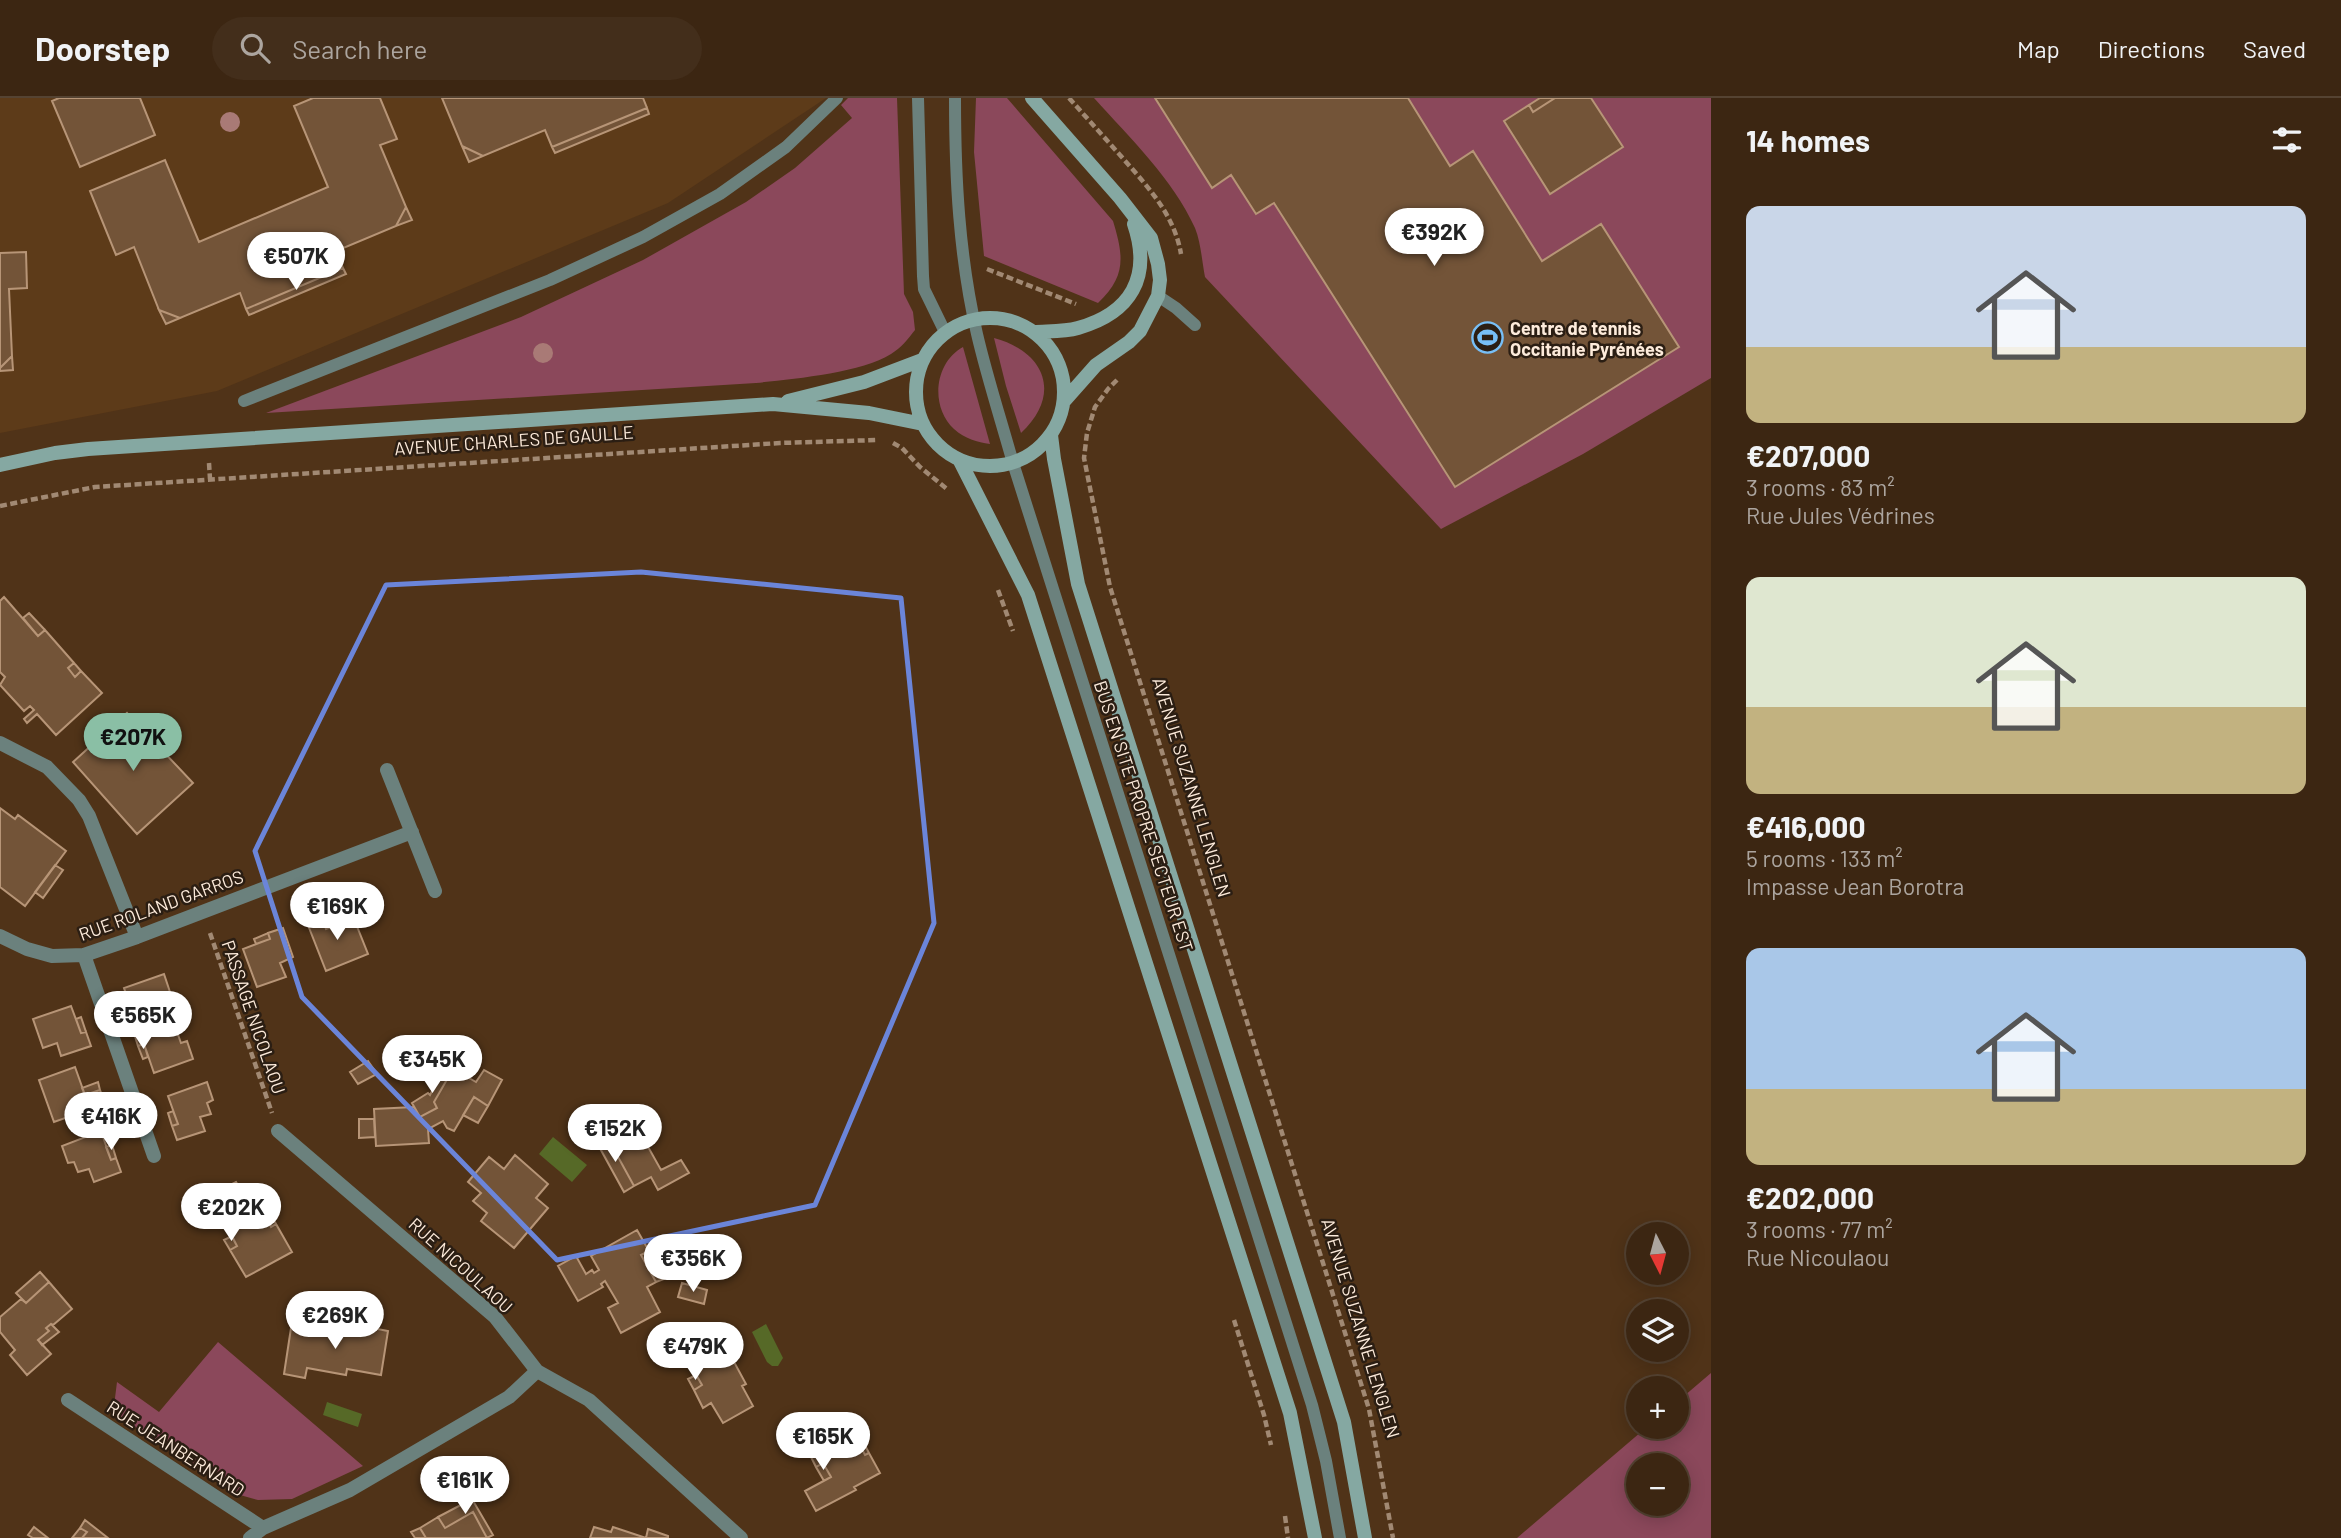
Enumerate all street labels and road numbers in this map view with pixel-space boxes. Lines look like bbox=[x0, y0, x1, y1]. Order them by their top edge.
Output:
street label: AVENUE CHARLES DE GAULLE bbox=[393, 421, 635, 459]
street label: AVENUE SUZANNE LENGLEN bbox=[1148, 675, 1236, 899]
street label: BUS EN SITE PROPRE SECTEUR EST bbox=[1090, 678, 1198, 954]
street label: RUE ROLAND GARROS bbox=[76, 865, 246, 945]
street label: PASSAGE NICOLAOU bbox=[217, 937, 291, 1097]
street label: RUE NICOULAOU bbox=[404, 1213, 518, 1317]
street label: AVENUE SUZANNE LENGLEN bbox=[1317, 1216, 1405, 1440]
street label: RUE JEANBERNARD bbox=[103, 1395, 249, 1501]

